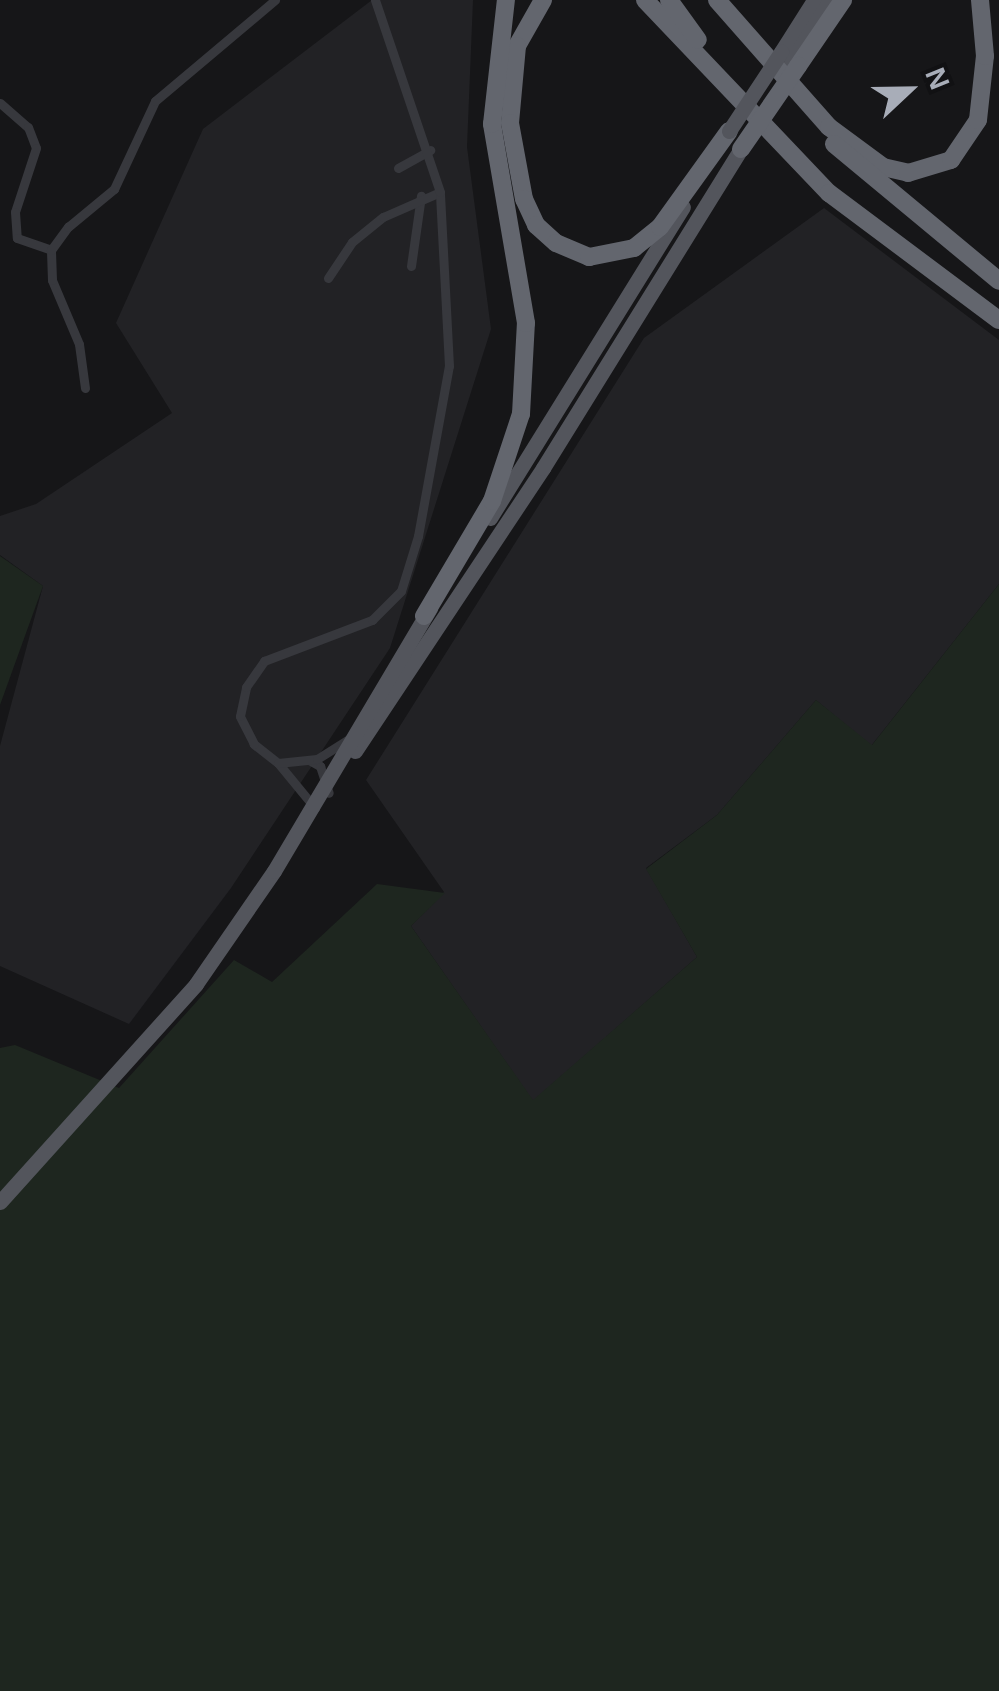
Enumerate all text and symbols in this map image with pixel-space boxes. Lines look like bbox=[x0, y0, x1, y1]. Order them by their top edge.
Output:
north arrow bbox=[859, 40, 959, 140]
text: N bbox=[919, 63, 955, 94]

